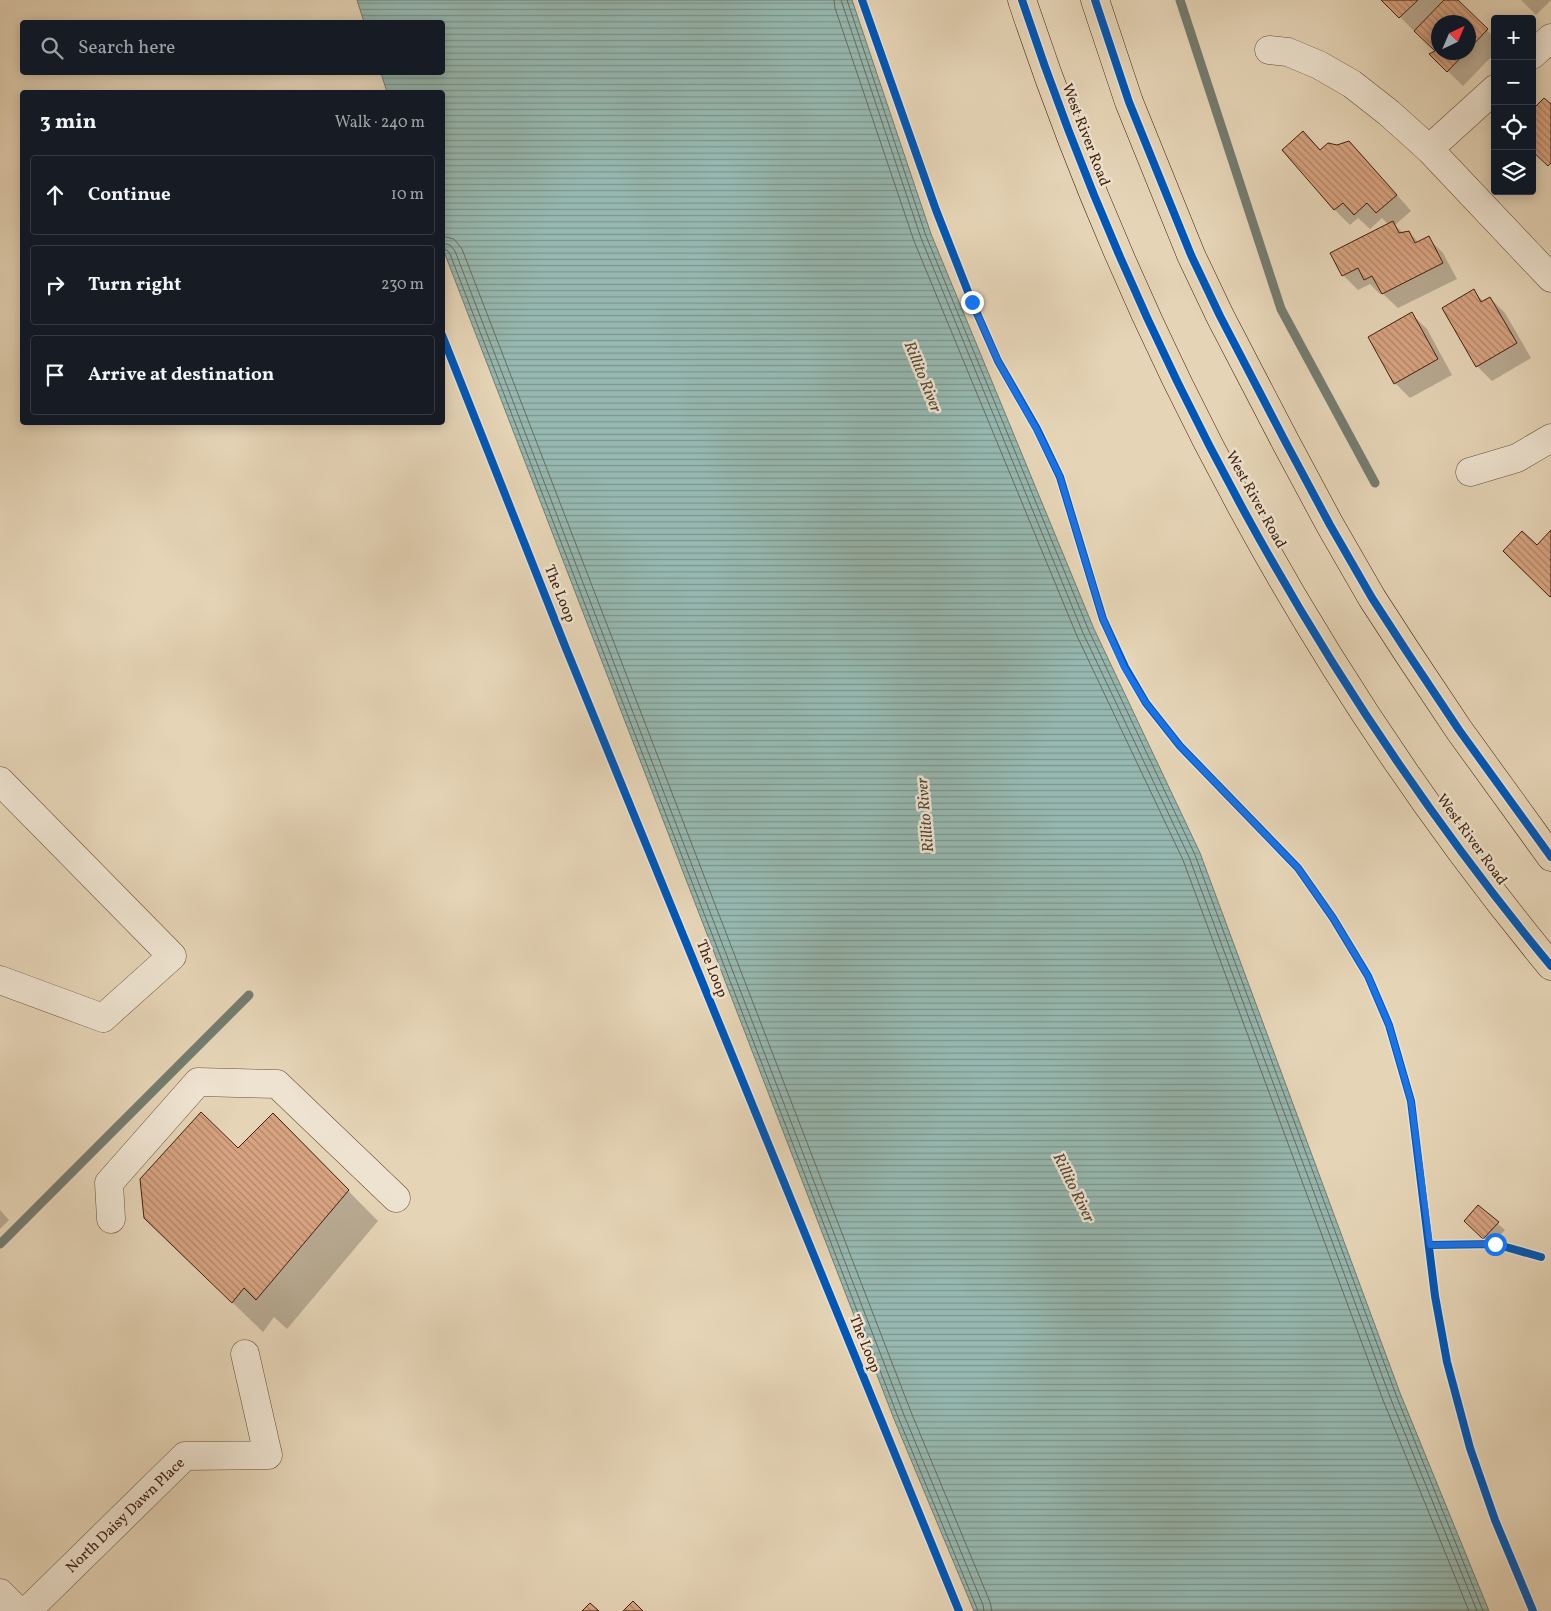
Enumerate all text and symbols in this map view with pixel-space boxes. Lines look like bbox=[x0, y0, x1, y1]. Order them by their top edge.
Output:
north arrow bbox=[1431, 15, 1476, 60]
map controls bbox=[1491, 15, 1536, 195]
button: + bbox=[1491, 15, 1536, 60]
search box bbox=[20, 20, 445, 75]
icon: search bbox=[38, 34, 66, 62]
text: Search here bbox=[78, 35, 175, 61]
button: − bbox=[1491, 60, 1536, 105]
street label: West River Road bbox=[1056, 81, 1114, 189]
button: locate bbox=[1491, 105, 1536, 150]
text: 3 min bbox=[40, 108, 96, 137]
text: Walk · 240 m bbox=[335, 112, 425, 134]
button: layers bbox=[1491, 150, 1536, 195]
icon: ahead bbox=[41, 181, 69, 209]
text: Continue bbox=[88, 182, 171, 208]
text: 10 m bbox=[391, 184, 424, 206]
icon: right bbox=[41, 271, 69, 299]
text: Turn right bbox=[88, 272, 181, 298]
text: 230 m bbox=[381, 274, 424, 296]
route end bbox=[961, 291, 984, 314]
water label: Rillito River bbox=[898, 338, 947, 417]
icon: arrive bbox=[41, 361, 69, 389]
text: Arrive at destination bbox=[88, 362, 274, 388]
street label: West River Road bbox=[1220, 447, 1290, 553]
street label: The Loop bbox=[538, 562, 580, 626]
water label: Rillito River bbox=[912, 776, 940, 853]
street label: West River Road bbox=[1431, 790, 1511, 890]
street label: The Loop bbox=[690, 937, 732, 1001]
water label: Rillito River bbox=[1047, 1149, 1100, 1227]
route start bbox=[1484, 1233, 1507, 1256]
street label: The Loop bbox=[843, 1312, 885, 1376]
street label: North Daisy Dawn Place bbox=[62, 1453, 190, 1579]

